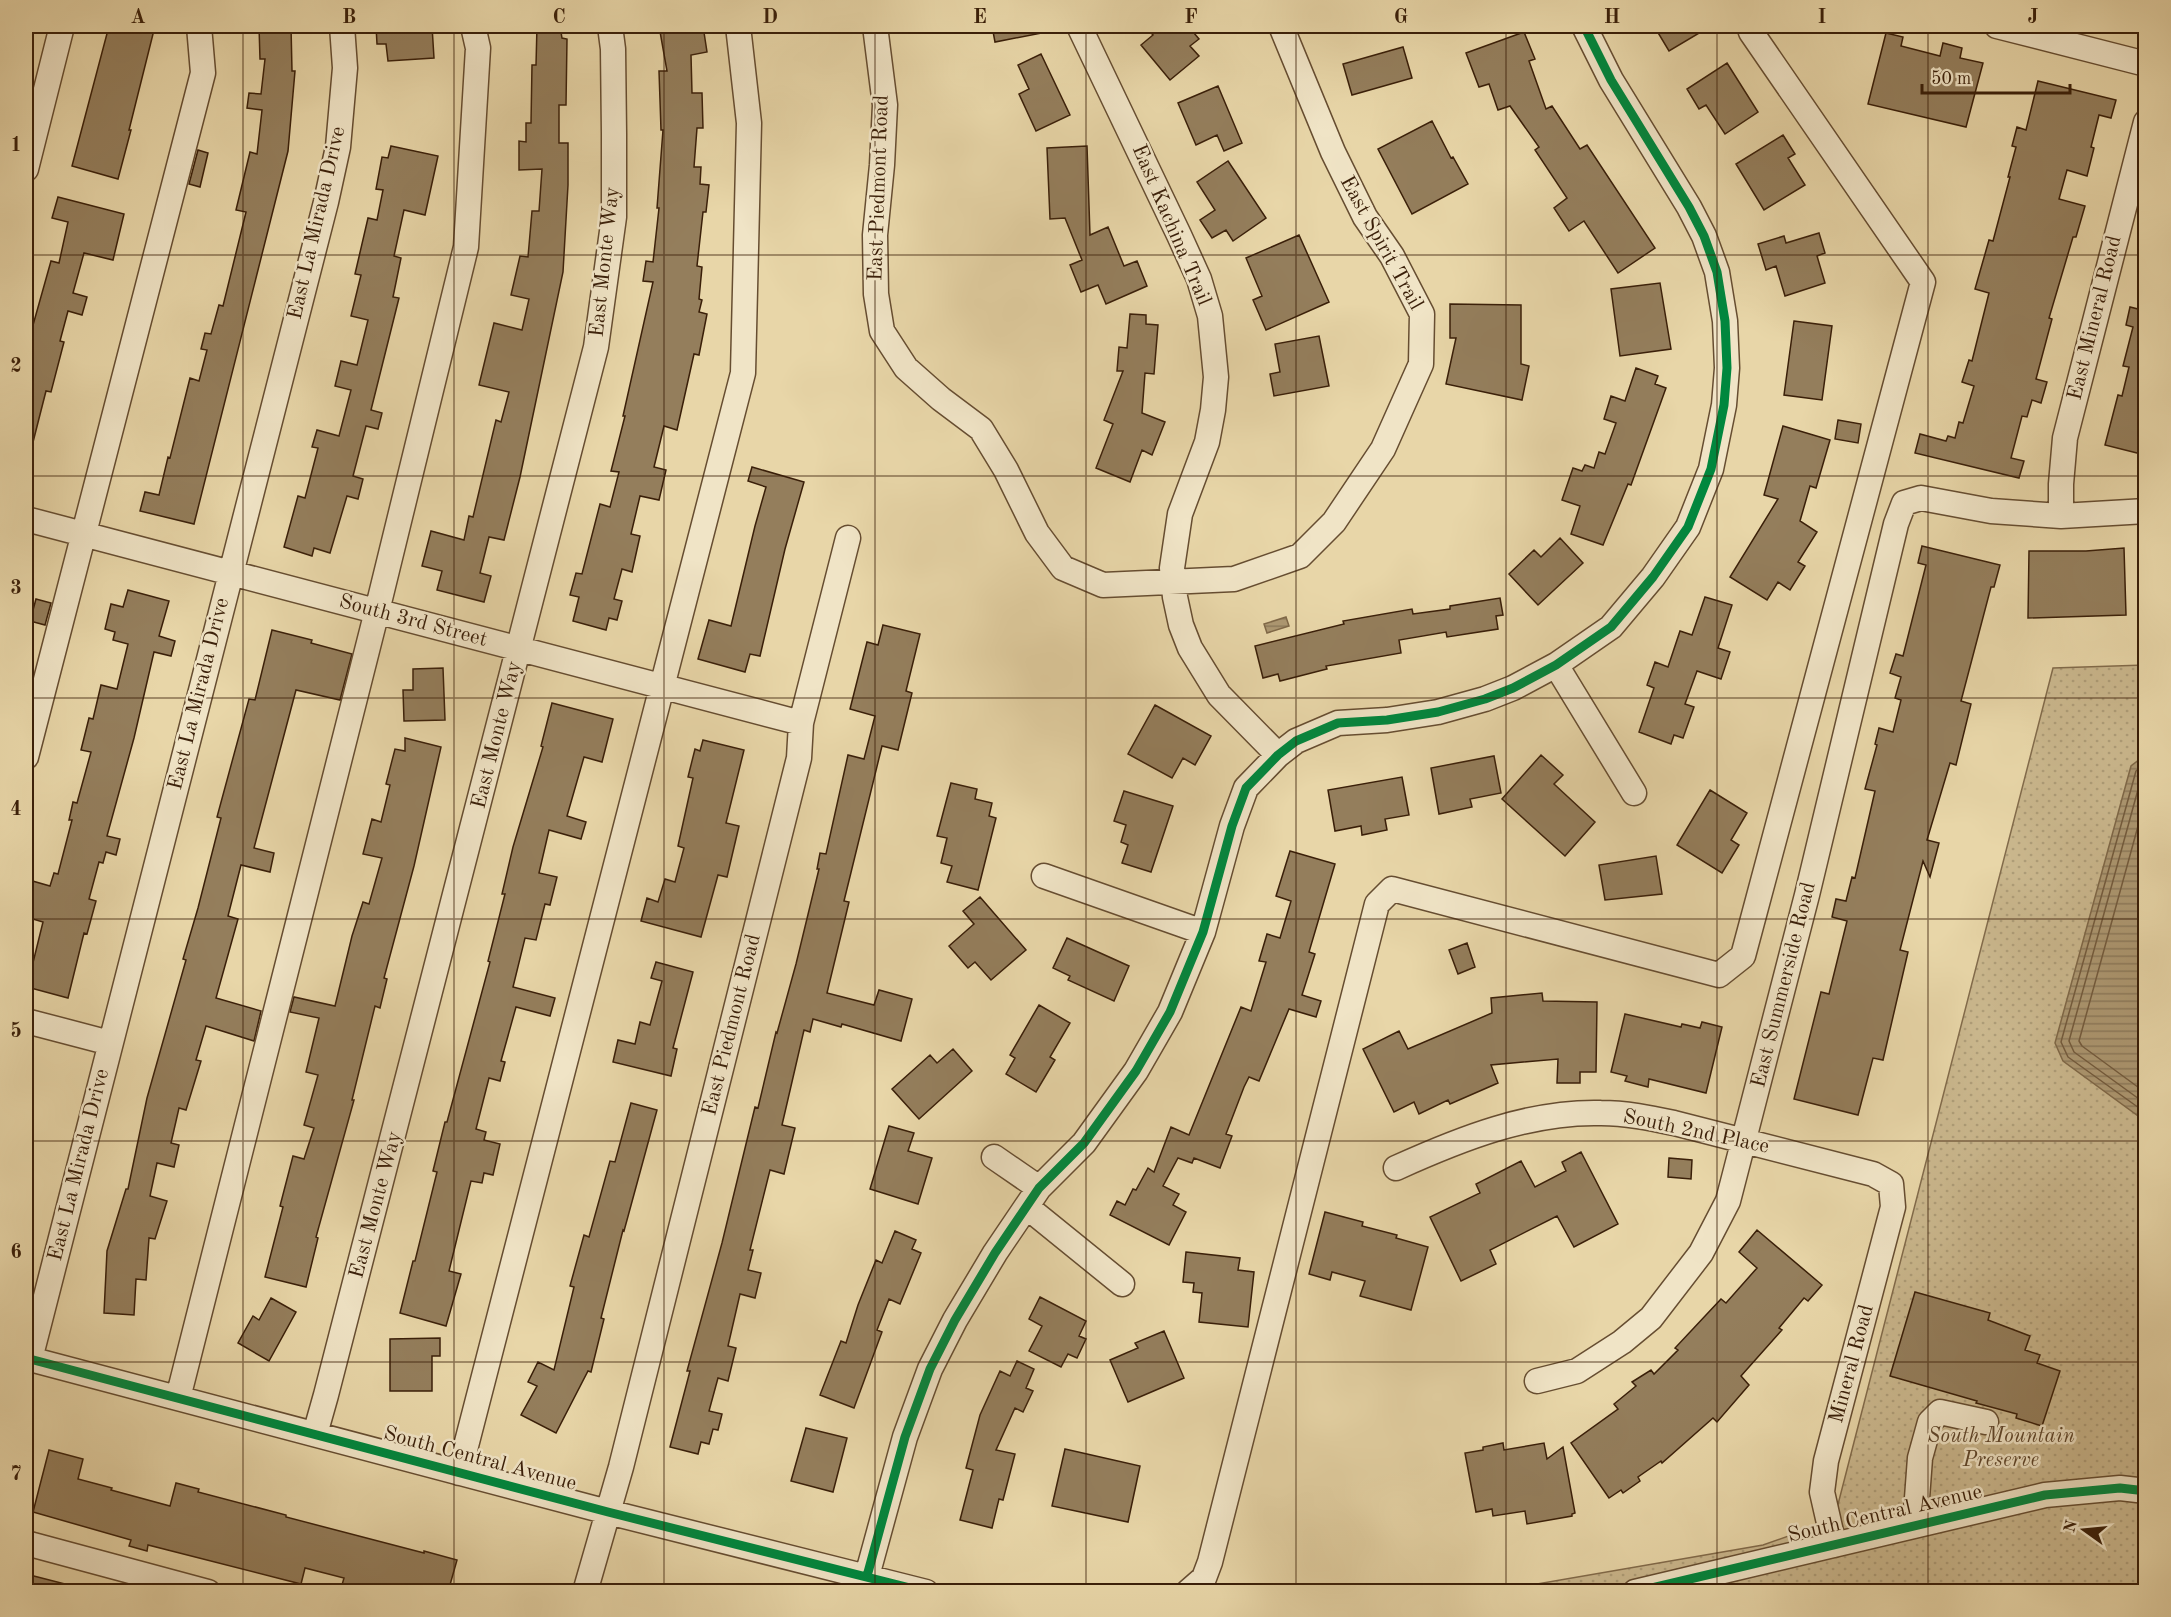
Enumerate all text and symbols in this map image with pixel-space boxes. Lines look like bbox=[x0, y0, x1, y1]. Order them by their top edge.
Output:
text: A bbox=[130, 8, 146, 28]
text: B bbox=[342, 8, 356, 28]
text: C bbox=[552, 8, 566, 28]
text: D bbox=[762, 8, 778, 28]
text: E bbox=[973, 8, 987, 28]
text: F bbox=[1184, 8, 1198, 28]
text: G bbox=[1394, 8, 1408, 28]
text: H bbox=[1604, 8, 1620, 28]
text: I bbox=[1818, 8, 1826, 28]
text: J bbox=[2028, 8, 2039, 28]
scale bar bbox=[1922, 57, 2070, 95]
text: 50 m bbox=[1931, 70, 1971, 88]
street label: East Piedmont Road bbox=[865, 95, 893, 281]
street label: East La Mirada Drive bbox=[285, 124, 349, 322]
text: 1 bbox=[10, 136, 22, 156]
street label: East Kachina Trail bbox=[1128, 141, 1215, 309]
street label: East Spirit Trail bbox=[1336, 172, 1427, 314]
street label: East Monte Way bbox=[587, 186, 623, 338]
street label: East Mineral Road bbox=[2064, 234, 2126, 402]
text: 2 bbox=[10, 357, 22, 377]
text: 3 bbox=[10, 579, 22, 599]
street label: South 3rd Street bbox=[337, 591, 489, 651]
street label: East La Mirada Drive bbox=[165, 596, 233, 792]
street label: East Monte Way bbox=[469, 659, 525, 811]
text: 4 bbox=[10, 800, 22, 820]
street label: East Summerside Road bbox=[1748, 880, 1820, 1090]
street label: East Piedmont Road bbox=[699, 932, 765, 1118]
text: 5 bbox=[10, 1021, 22, 1042]
street label: East La Mirada Drive bbox=[45, 1067, 113, 1263]
street label: South 2nd Place bbox=[1621, 1106, 1771, 1158]
street label: East Monte Way bbox=[346, 1129, 406, 1281]
text: 6 bbox=[10, 1243, 22, 1263]
street label: Mineral Road bbox=[1826, 1303, 1878, 1425]
street label: South Central Avenue bbox=[381, 1423, 579, 1495]
park label: South Mountain Preserve bbox=[1927, 1426, 2075, 1471]
text: 7 bbox=[10, 1465, 22, 1485]
street label: South Central Avenue bbox=[1786, 1481, 1984, 1547]
north arrow bbox=[2054, 1500, 2114, 1560]
text: N bbox=[2062, 1518, 2081, 1535]

